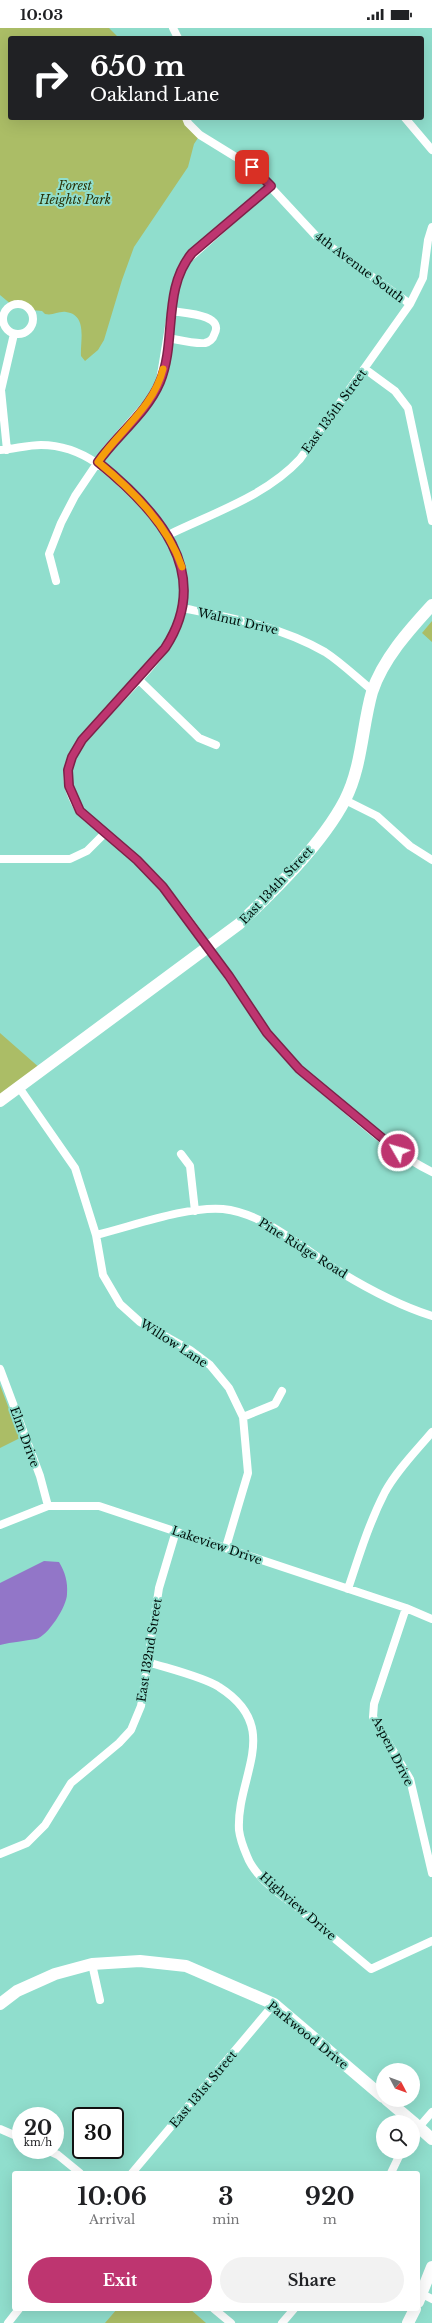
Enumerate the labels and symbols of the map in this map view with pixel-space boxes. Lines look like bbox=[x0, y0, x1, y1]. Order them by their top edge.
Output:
pin bbox=[235, 150, 269, 184]
park label: Forest Heights Park bbox=[38, 178, 111, 207]
street label: 4th Avenue South bbox=[312, 228, 408, 306]
street label: East 135th Street bbox=[298, 365, 370, 456]
street label: Walnut Drive bbox=[195, 604, 280, 638]
street label: East 134th Street bbox=[236, 843, 316, 927]
position arrow bbox=[377, 1130, 419, 1172]
street label: Pine Ridge Road bbox=[256, 1215, 350, 1281]
street label: Willow Lane bbox=[137, 1315, 211, 1370]
street label: Elm Drive bbox=[7, 1405, 43, 1469]
street label: Lakeview Drive bbox=[170, 1522, 264, 1568]
street label: East 132nd Street bbox=[133, 1597, 165, 1703]
street label: Aspen Drive bbox=[369, 1713, 417, 1788]
street label: Highview Drive bbox=[257, 1869, 339, 1943]
street label: Parkwood Drive bbox=[265, 1998, 351, 2072]
street label: East 131st Street bbox=[166, 2047, 240, 2131]
north arrow bbox=[376, 2063, 420, 2107]
speed limit sign: 30 bbox=[72, 2107, 124, 2159]

